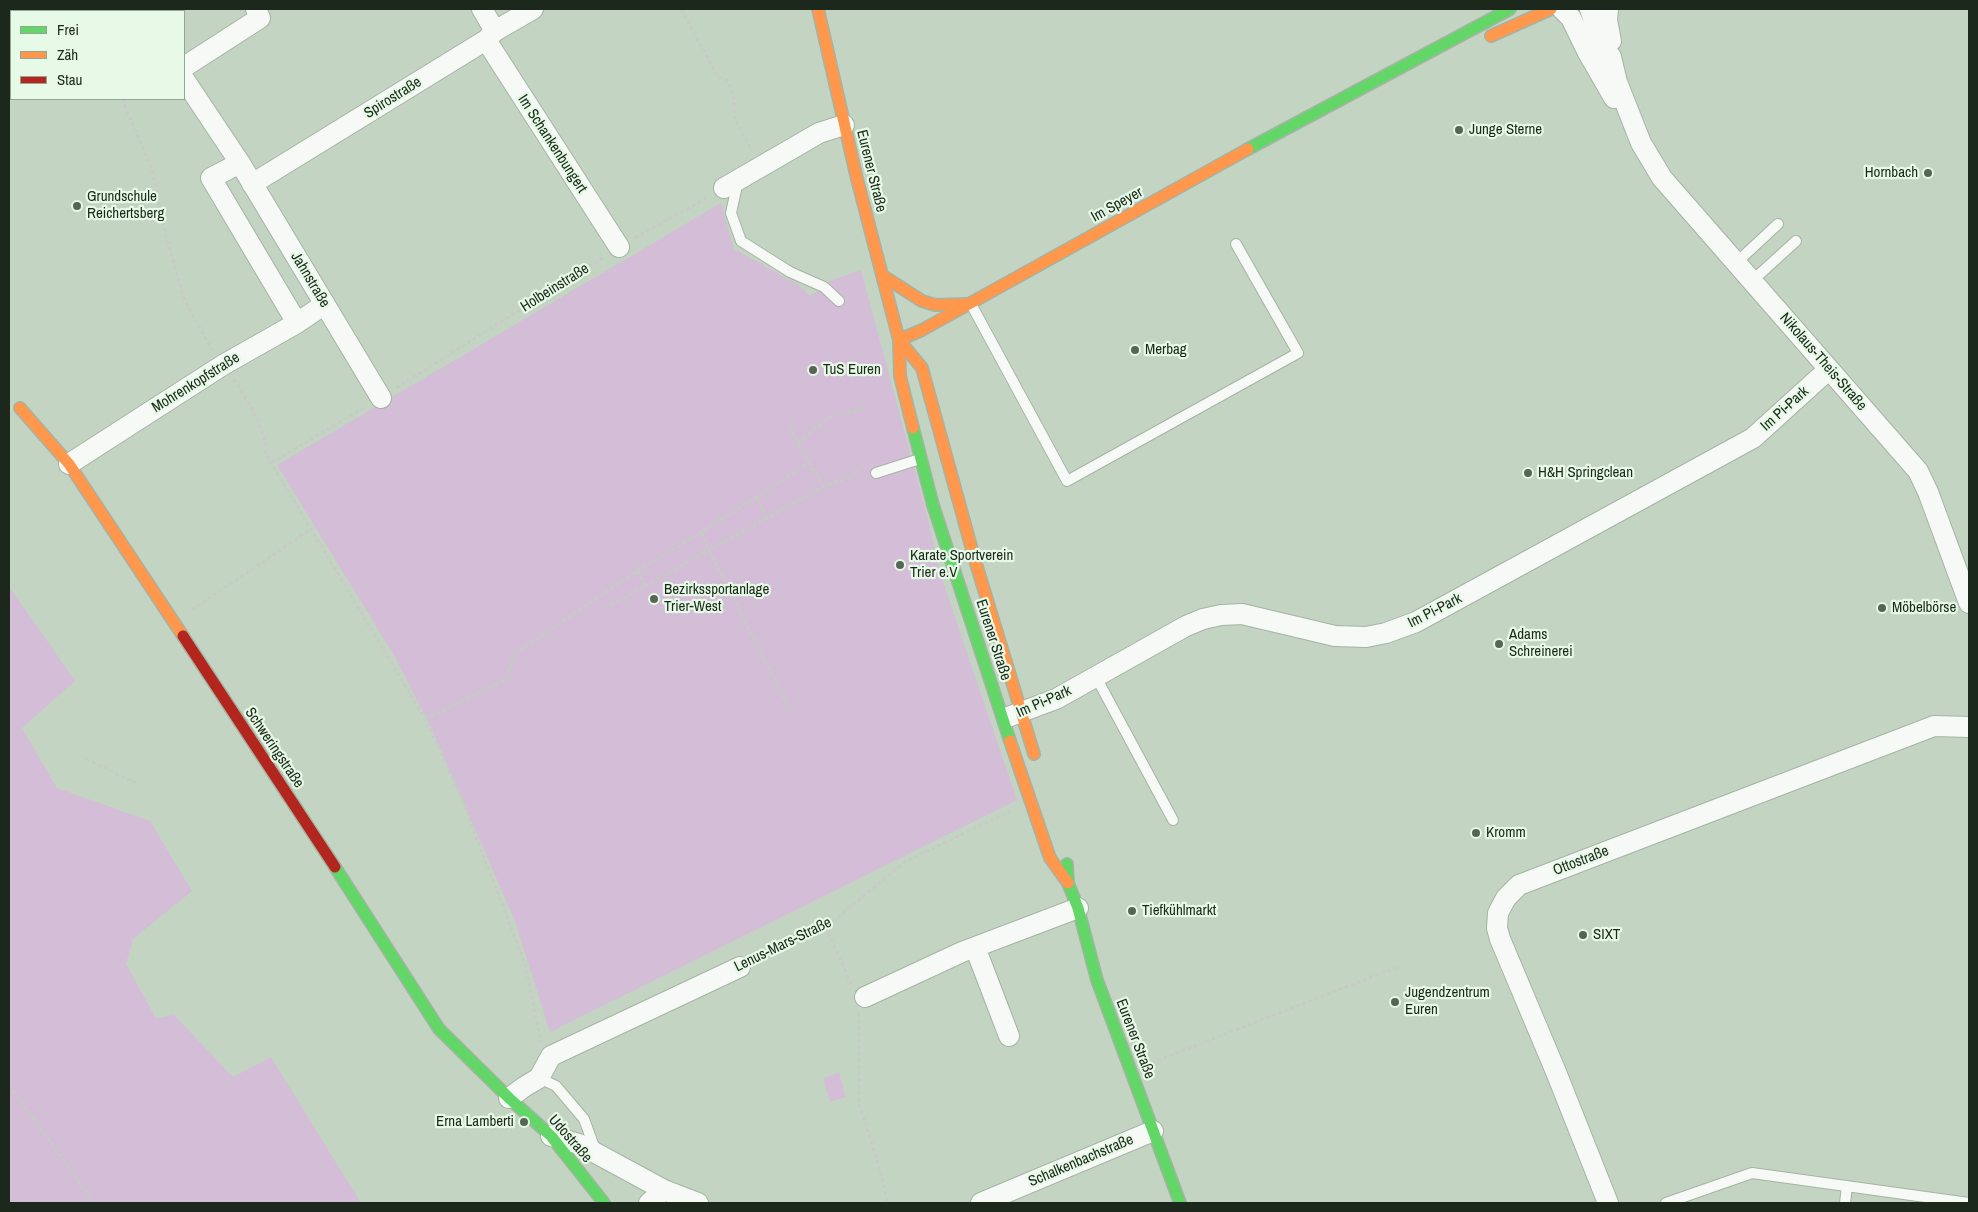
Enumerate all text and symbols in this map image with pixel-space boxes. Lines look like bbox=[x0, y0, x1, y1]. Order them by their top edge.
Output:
legend bbox=[10, 10, 185, 100]
text: Frei bbox=[57, 19, 79, 40]
text: Zäh bbox=[57, 44, 78, 65]
text: Stau bbox=[57, 69, 82, 90]
street label: Spirostraße bbox=[361, 73, 425, 123]
street label: Im Schankenbungert bbox=[514, 92, 590, 196]
place label: Junge Sterne bbox=[1469, 121, 1542, 139]
marker: Junge Sterne bbox=[1453, 124, 1465, 136]
street label: Eurener Straße bbox=[852, 128, 890, 214]
place label: Hornbach bbox=[1865, 164, 1918, 182]
marker: Hornbach bbox=[1922, 167, 1934, 179]
street label: Im Speyer bbox=[1088, 184, 1146, 226]
place label: Grundschule Reichertsberg bbox=[87, 188, 164, 223]
marker: Grundschule Reichertsberg bbox=[71, 200, 83, 212]
street label: Jahnstraße bbox=[286, 249, 334, 311]
street label: Holbeinstraße bbox=[517, 260, 593, 316]
street label: Nikolaus-Theis-Straße bbox=[1776, 309, 1870, 415]
place label: Merbag bbox=[1145, 341, 1187, 359]
marker: Merbag bbox=[1129, 344, 1141, 356]
street label: Mohrenkopfstraße bbox=[149, 349, 243, 417]
place label: TuS Euren bbox=[823, 361, 881, 379]
marker: TuS Euren bbox=[807, 364, 819, 376]
street label: Im Pi-Park bbox=[1757, 383, 1813, 435]
place label: H&H Springclean bbox=[1538, 464, 1633, 482]
marker: H&H Springclean bbox=[1522, 467, 1534, 479]
place label: Karate Sportverein Trier e.V bbox=[910, 547, 1013, 582]
marker: Karate Sportverein Trier e.V bbox=[894, 559, 906, 571]
place label: Bezirkssportanlage Trier-West bbox=[664, 581, 769, 616]
street label: Im Pi-Park bbox=[1405, 590, 1465, 632]
marker: Bezirkssportanlage Trier-West bbox=[648, 593, 660, 605]
street label: Eurener Straße bbox=[971, 597, 1015, 683]
place label: Möbelbörse bbox=[1892, 599, 1956, 617]
marker: Möbelbörse bbox=[1876, 602, 1888, 614]
place label: Adams Schreinerei bbox=[1509, 626, 1573, 661]
marker: Adams Schreinerei bbox=[1493, 638, 1505, 650]
street label: Im Pi-Park bbox=[1014, 682, 1074, 722]
street label: Schweringstraße bbox=[241, 704, 307, 792]
place label: Kromm bbox=[1486, 824, 1526, 842]
marker: Kromm bbox=[1470, 827, 1482, 839]
street label: Ottostraße bbox=[1551, 842, 1611, 880]
place label: Tiefkühlmarkt bbox=[1142, 902, 1216, 920]
marker: Tiefkühlmarkt bbox=[1126, 905, 1138, 917]
street label: Lenus-Mars-Straße bbox=[731, 914, 835, 976]
place label: SIXT bbox=[1593, 926, 1620, 944]
marker: SIXT bbox=[1577, 929, 1589, 941]
place label: Jugendzentrum Euren bbox=[1405, 984, 1490, 1019]
marker: Jugendzentrum Euren bbox=[1389, 996, 1401, 1008]
street label: Eurener Straße bbox=[1112, 997, 1158, 1081]
street label: Udostraße bbox=[544, 1111, 596, 1167]
place label: Erna Lamberti bbox=[436, 1113, 514, 1131]
marker: Erna Lamberti bbox=[518, 1116, 530, 1128]
street label: Schalkenbachstraße bbox=[1026, 1131, 1136, 1191]

